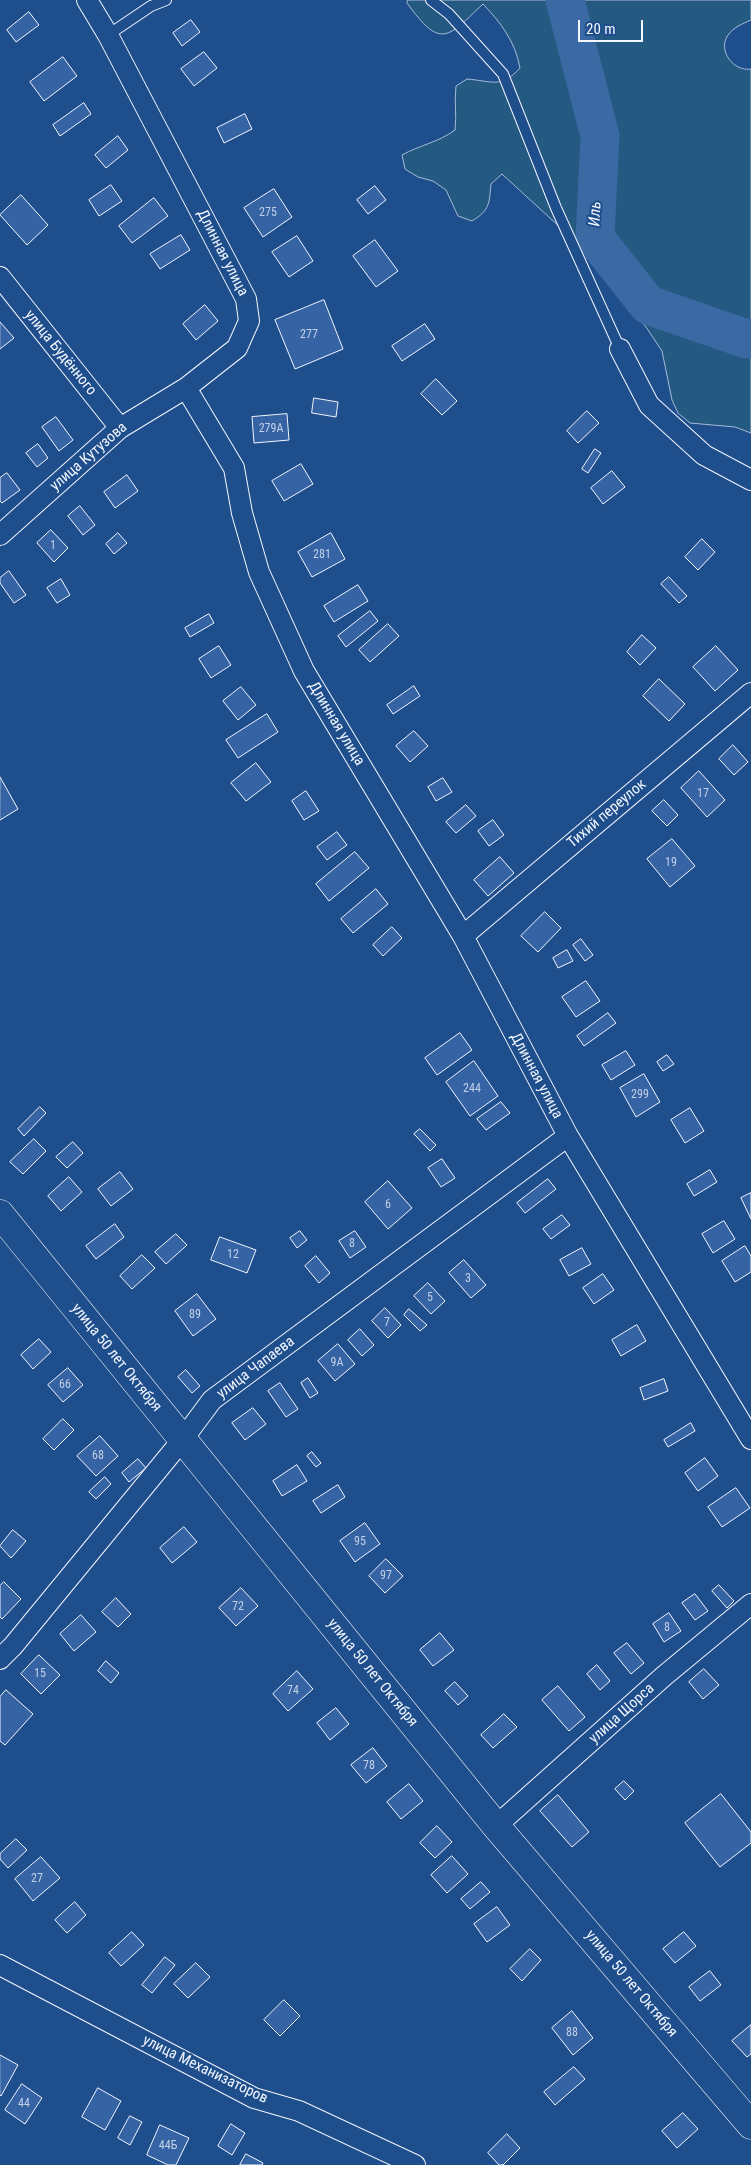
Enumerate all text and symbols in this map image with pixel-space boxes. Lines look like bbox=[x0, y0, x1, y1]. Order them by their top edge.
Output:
scale bar bbox=[581, 10, 646, 42]
text: 20 m bbox=[586, 20, 616, 38]
water label: Иль bbox=[586, 201, 606, 227]
house number: 275 bbox=[259, 206, 277, 220]
street label: Длинная улица bbox=[192, 207, 252, 299]
street label: улица Будённого bbox=[20, 307, 100, 399]
house number: 277 bbox=[300, 328, 318, 342]
street label: улица Кутузова bbox=[47, 419, 131, 495]
house number: 279А bbox=[259, 422, 283, 436]
house number: 1 bbox=[50, 539, 56, 553]
house number: 281 bbox=[313, 548, 331, 562]
street label: Длинная улица bbox=[304, 679, 368, 769]
street label: Тихий переулок bbox=[564, 776, 650, 852]
house number: 17 bbox=[697, 787, 709, 801]
house number: 19 bbox=[665, 856, 677, 870]
street label: Длинная улица bbox=[506, 1030, 566, 1122]
house number: 244 bbox=[463, 1082, 481, 1096]
house number: 299 bbox=[631, 1088, 649, 1102]
house number: 6 bbox=[385, 1198, 391, 1212]
house number: 8 bbox=[349, 1237, 355, 1251]
house number: 12 bbox=[227, 1248, 239, 1262]
house number: 3 bbox=[465, 1272, 471, 1286]
house number: 5 bbox=[427, 1291, 433, 1305]
street label: улица 50 лет Октября bbox=[67, 1300, 165, 1416]
house number: 89 bbox=[189, 1308, 201, 1322]
house number: 7 bbox=[384, 1316, 390, 1330]
street label: улица Чапаева bbox=[214, 1333, 298, 1403]
house number: 9А bbox=[331, 1356, 343, 1370]
house number: 66 bbox=[59, 1378, 71, 1392]
house number: 68 bbox=[92, 1449, 104, 1463]
house number: 95 bbox=[354, 1535, 366, 1549]
house number: 97 bbox=[380, 1569, 392, 1583]
house number: 72 bbox=[232, 1600, 244, 1614]
street label: улица 50 лет Октября bbox=[323, 1615, 421, 1731]
house number: 8 bbox=[664, 1621, 670, 1635]
house number: 15 bbox=[34, 1667, 46, 1681]
street label: улица Щорса bbox=[586, 1680, 658, 1748]
house number: 74 bbox=[287, 1684, 299, 1698]
house number: 78 bbox=[363, 1759, 375, 1773]
house number: 27 bbox=[31, 1872, 43, 1886]
street label: улица 50 лет Октября bbox=[581, 1927, 681, 2041]
house number: 88 bbox=[566, 2026, 578, 2040]
street label: улица Механизаторов bbox=[139, 2032, 271, 2108]
house number: 44 bbox=[18, 2097, 30, 2111]
house number: 44Б bbox=[159, 2139, 177, 2153]

